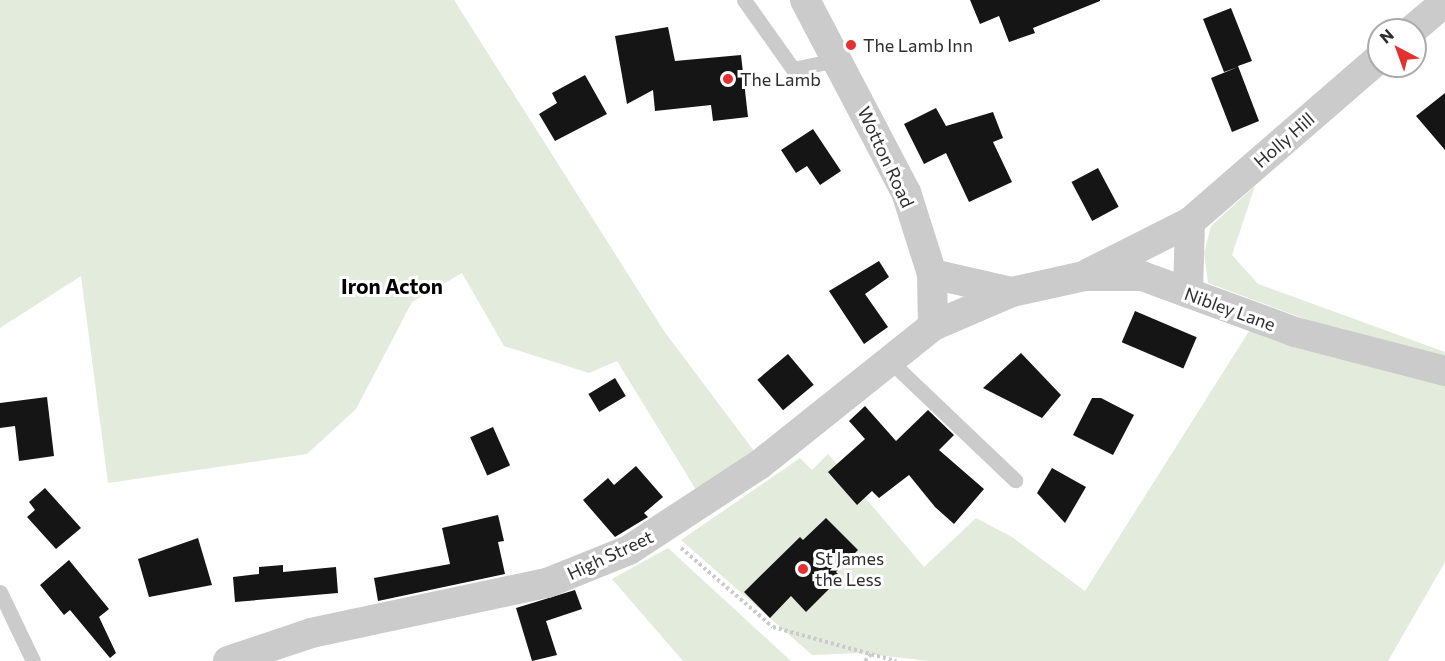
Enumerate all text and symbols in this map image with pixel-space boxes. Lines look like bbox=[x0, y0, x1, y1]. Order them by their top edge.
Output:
north arrow bbox=[1367, 18, 1427, 78]
text: N bbox=[1375, 24, 1397, 47]
place label: The Lamb Inn bbox=[863, 34, 973, 56]
marker: The Lamb Inn bbox=[844, 38, 858, 52]
place label: The Lamb bbox=[740, 68, 821, 90]
marker: The Lamb bbox=[721, 72, 735, 86]
street label: Wotton Road bbox=[853, 103, 919, 211]
street label: Holly Hill bbox=[1249, 108, 1319, 172]
district label: Iron Acton bbox=[341, 273, 443, 299]
street label: Nibley Lane bbox=[1182, 283, 1278, 335]
street label: High Street bbox=[564, 526, 656, 584]
place label: St James the Less bbox=[815, 548, 884, 590]
marker: St James the Less bbox=[796, 562, 810, 576]

